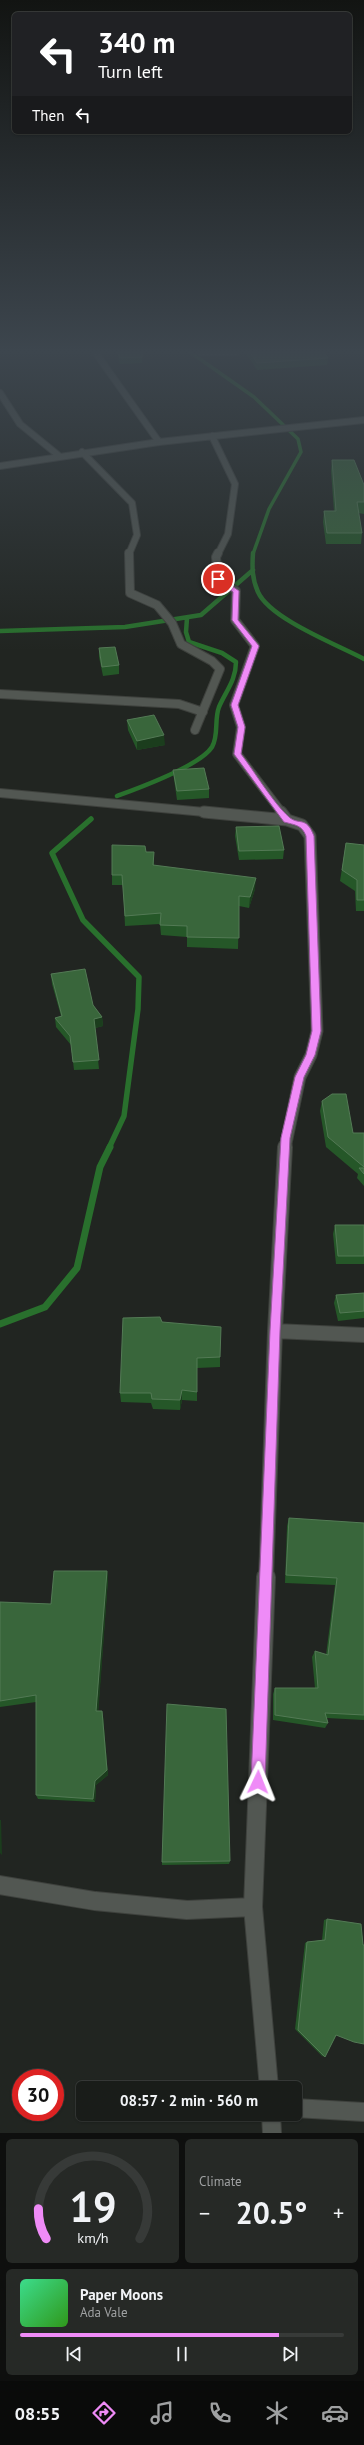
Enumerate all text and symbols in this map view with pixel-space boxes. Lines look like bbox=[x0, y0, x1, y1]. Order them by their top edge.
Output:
text: 340 m bbox=[98, 24, 175, 61]
icon: left bbox=[32, 28, 84, 80]
text: Turn left bbox=[98, 60, 163, 83]
icon: left bbox=[72, 104, 94, 126]
text: Then bbox=[32, 106, 64, 125]
pin bbox=[201, 562, 235, 596]
icon: arrive bbox=[207, 568, 229, 590]
position arrow bbox=[237, 1761, 279, 1803]
speed limit sign: 30 bbox=[12, 2069, 64, 2121]
text: 08:57 · 2 min · 560 m bbox=[120, 2091, 258, 2110]
text: Climate bbox=[199, 2173, 242, 2190]
text: 19 bbox=[69, 2180, 116, 2233]
text: 20.5° bbox=[236, 2193, 307, 2232]
text: − bbox=[199, 2199, 210, 2227]
text: + bbox=[333, 2199, 344, 2227]
text: km/h bbox=[77, 2228, 108, 2247]
text: Paper Moons bbox=[80, 2285, 163, 2304]
text: Ada Vale bbox=[80, 2304, 128, 2321]
icon: previous bbox=[63, 2343, 85, 2365]
icon: pause bbox=[171, 2343, 193, 2365]
icon: next bbox=[279, 2343, 301, 2365]
icon: directions bbox=[90, 2399, 118, 2427]
icon: music bbox=[148, 2399, 176, 2427]
icon: phone bbox=[206, 2399, 234, 2427]
icon: climate bbox=[263, 2399, 291, 2427]
icon: car bbox=[321, 2399, 349, 2427]
text: 08:55 bbox=[15, 2402, 61, 2425]

